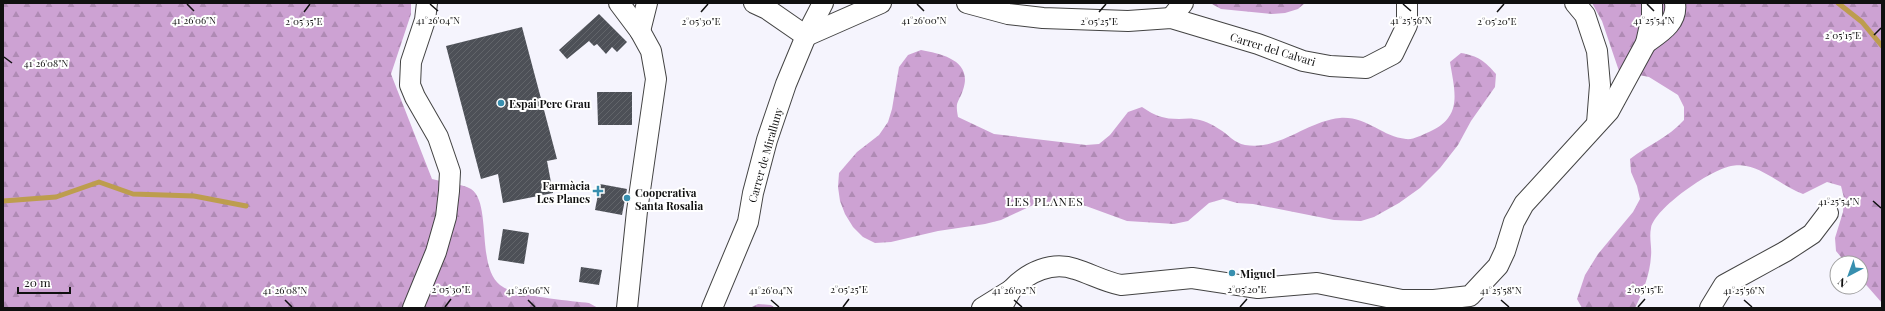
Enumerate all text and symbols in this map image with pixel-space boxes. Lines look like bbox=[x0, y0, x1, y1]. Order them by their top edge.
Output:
text: 41°26'06"N bbox=[172, 13, 216, 27]
text: 41°26'04"N bbox=[416, 13, 460, 27]
text: 41°26'00"N bbox=[901, 13, 947, 27]
text: 41°25'56"N bbox=[1390, 13, 1432, 27]
text: 41°25'54"N bbox=[1633, 13, 1675, 27]
text: 2°05'35"E bbox=[285, 14, 323, 28]
text: 2°05'30"E bbox=[681, 14, 721, 28]
text: 2°05'25"E bbox=[1080, 14, 1118, 28]
text: 2°05'20"E bbox=[1477, 14, 1517, 28]
text: 2°05'15"E bbox=[1825, 28, 1861, 42]
street label: Carrer del Calvari bbox=[1228, 29, 1318, 69]
text: 41°26'08"N bbox=[24, 56, 68, 70]
place label: Espai Pere Grau bbox=[509, 96, 591, 111]
marker: Espai Pere Grau bbox=[496, 98, 506, 108]
street label: Carrer de Miralluny bbox=[744, 105, 786, 204]
place label: Farmàcia Les Planes bbox=[537, 178, 590, 206]
place label: Cooperativa Santa Rosalia bbox=[635, 185, 703, 213]
marker: Farmàcia Les Planes bbox=[593, 186, 603, 196]
marker: Cooperativa Santa Rosalia bbox=[622, 193, 632, 203]
district label: LES PLANES bbox=[1006, 193, 1084, 209]
text: 41°25'54"N bbox=[1818, 194, 1860, 208]
north arrow bbox=[1829, 255, 1869, 295]
place label: Miguel bbox=[1240, 266, 1276, 281]
marker: Miguel bbox=[1227, 268, 1237, 278]
scale bar bbox=[18, 269, 70, 295]
text: 20 m bbox=[24, 274, 51, 290]
text: N bbox=[1834, 275, 1850, 291]
text: 2°05'30"E bbox=[431, 282, 471, 296]
text: 2°05'25"E bbox=[830, 282, 868, 296]
text: 2°05'20"E bbox=[1227, 282, 1267, 296]
text: 2°05'15"E bbox=[1627, 282, 1663, 296]
text: 41°26'08"N bbox=[263, 283, 307, 297]
text: 41°26'06"N bbox=[506, 283, 550, 297]
text: 41°26'04"N bbox=[749, 283, 793, 297]
text: 41°26'02"N bbox=[992, 283, 1036, 297]
text: 41°25'58"N bbox=[1480, 283, 1522, 297]
text: 41°25'56"N bbox=[1723, 283, 1765, 297]

